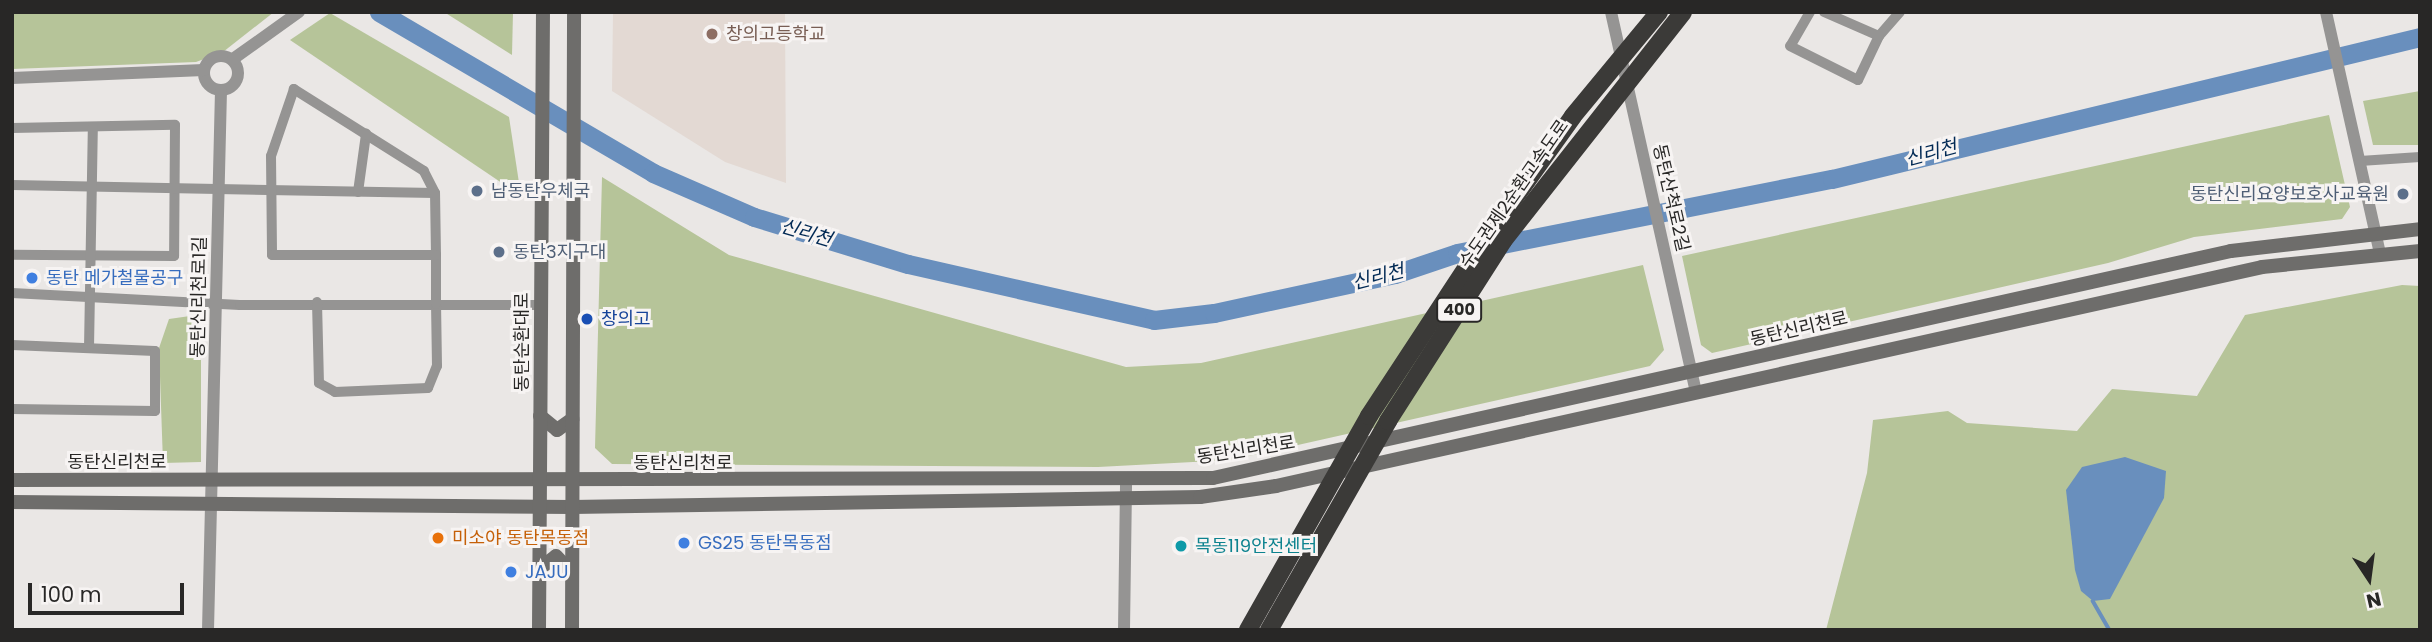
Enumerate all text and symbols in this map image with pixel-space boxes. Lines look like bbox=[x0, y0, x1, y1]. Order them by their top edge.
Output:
place label: 창의고등학교 bbox=[726, 23, 825, 45]
marker: 창의고등학교 bbox=[704, 26, 720, 42]
street label: 수도권제2순환고속도로 bbox=[1455, 116, 1573, 272]
water label: 신리천 bbox=[1903, 135, 1959, 171]
street label: 동탄산척로2길 bbox=[1648, 142, 1694, 254]
place label: 남동탄우체국 bbox=[491, 180, 590, 202]
marker: 남동탄우체국 bbox=[469, 183, 485, 199]
place label: 동탄신리요양보호사교육원 bbox=[2190, 183, 2389, 205]
marker: 동탄신리요양보호사교육원 bbox=[2395, 186, 2411, 202]
water label: 신리천 bbox=[778, 214, 834, 252]
street label: 동탄신리천로1길 bbox=[187, 236, 211, 358]
place label: 동탄3지구대 bbox=[513, 241, 606, 263]
marker: 동탄3지구대 bbox=[491, 244, 507, 260]
water label: 신리천 bbox=[1350, 260, 1406, 294]
place label: 동탄 메가철물공구 bbox=[46, 267, 183, 289]
marker: 동탄 메가철물공구 bbox=[24, 270, 40, 286]
street label: 동탄순환대로 bbox=[511, 292, 533, 392]
road number: 400 bbox=[1434, 298, 1484, 322]
street label: 동탄신리천로 bbox=[1748, 307, 1850, 351]
place label: 창의고 bbox=[601, 308, 651, 330]
marker: 창의고 bbox=[579, 311, 595, 327]
street label: 동탄신리천로 bbox=[1195, 432, 1297, 468]
street label: 동탄신리천로 bbox=[67, 451, 167, 473]
street label: 동탄신리천로 bbox=[633, 452, 733, 474]
place label: 미소야 동탄목동점 bbox=[452, 527, 589, 549]
marker: 미소야 동탄목동점 bbox=[430, 530, 446, 546]
place label: GS25 동탄목동점 bbox=[698, 532, 832, 554]
marker: GS25 동탄목동점 bbox=[676, 535, 692, 551]
place label: 목동119안전센터 bbox=[1195, 535, 1317, 557]
marker: 목동119안전센터 bbox=[1173, 538, 1189, 554]
north arrow bbox=[2334, 544, 2404, 614]
place label: JAJU bbox=[525, 561, 568, 583]
marker: JAJU bbox=[503, 564, 519, 580]
scale bar bbox=[32, 568, 187, 612]
text: 100 m bbox=[41, 580, 101, 609]
text: N bbox=[2364, 585, 2384, 615]

